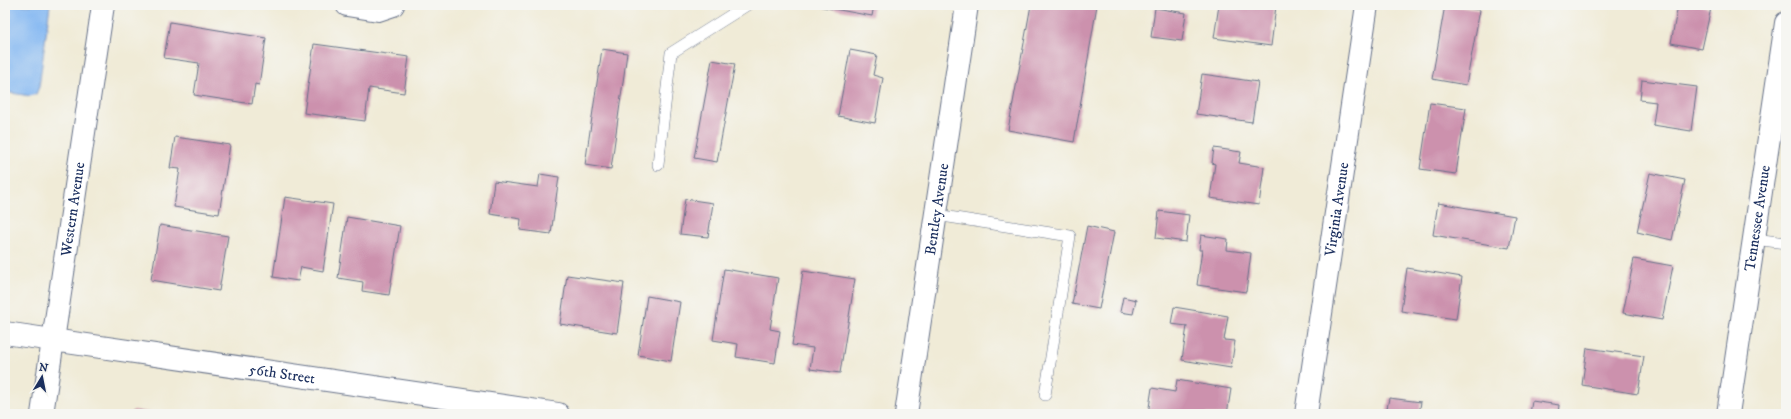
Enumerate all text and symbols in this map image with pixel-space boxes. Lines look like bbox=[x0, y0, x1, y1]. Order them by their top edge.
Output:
street label: Western Avenue bbox=[56, 161, 89, 259]
street label: Virginia Avenue bbox=[1320, 161, 1353, 258]
street label: Bentley Avenue bbox=[920, 162, 953, 256]
street label: Tennessee Avenue bbox=[1740, 164, 1774, 272]
north arrow bbox=[22, 357, 62, 397]
street label: 56th Street bbox=[248, 359, 317, 388]
text: N bbox=[38, 360, 49, 376]

